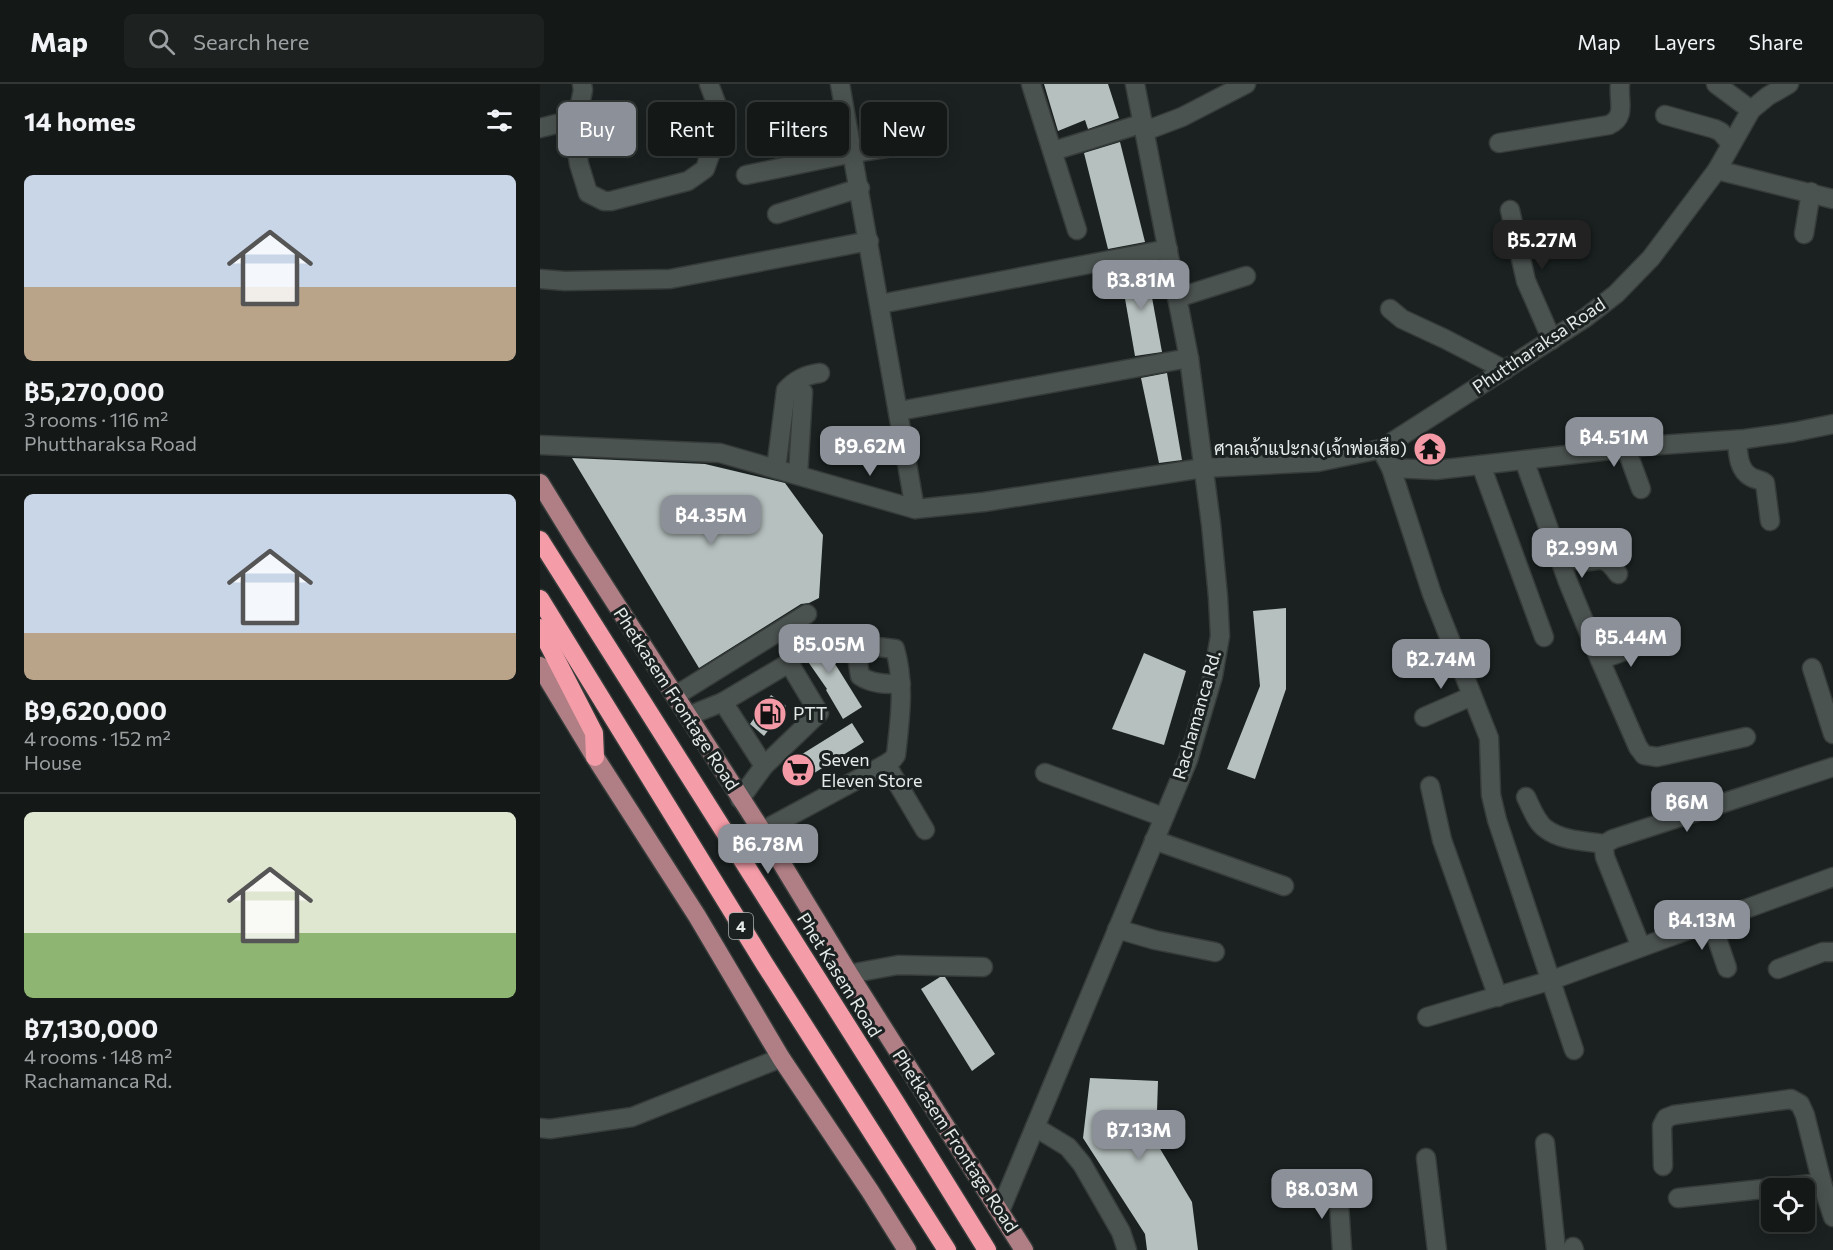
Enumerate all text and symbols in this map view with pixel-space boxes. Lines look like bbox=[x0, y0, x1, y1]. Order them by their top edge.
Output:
search box bbox=[124, 14, 544, 68]
text: Map bbox=[30, 24, 88, 58]
icon: search bbox=[145, 25, 178, 58]
text: Search here bbox=[193, 28, 309, 55]
text: Map bbox=[1577, 29, 1621, 54]
text: Layers bbox=[1654, 29, 1716, 54]
text: Share bbox=[1749, 29, 1803, 54]
chip: Buy bbox=[558, 102, 636, 156]
chip: Rent bbox=[648, 102, 735, 156]
chip: Filters bbox=[747, 102, 849, 156]
chip: New bbox=[861, 102, 947, 156]
icon: filters bbox=[483, 104, 516, 137]
text: 14 homes bbox=[24, 105, 136, 136]
icon: home bbox=[216, 214, 324, 322]
pin: ฿5.27M bbox=[1493, 220, 1591, 271]
text: ฿5.27M bbox=[1507, 227, 1577, 251]
pin: ฿3.81M bbox=[1092, 260, 1190, 311]
text: ฿3.81M bbox=[1106, 267, 1176, 291]
street label: Phuttharaksa Road bbox=[1468, 293, 1609, 398]
text: ฿5,270,000 bbox=[24, 375, 165, 406]
text: 3 rooms · 116 m² bbox=[24, 407, 168, 431]
pin: ฿4.51M bbox=[1565, 417, 1663, 468]
text: ฿4.51M bbox=[1579, 424, 1649, 448]
pin: ฿9.62M bbox=[821, 426, 919, 477]
text: Phuttharaksa Road bbox=[24, 431, 197, 455]
temple icon: ศาลเจ้าแปะกง(เจ้าพ่อเสือ) bbox=[1412, 431, 1448, 467]
text: ฿9.62M bbox=[834, 433, 906, 457]
place label: ศาลเจ้าแปะกง(เจ้าพ่อเสือ) bbox=[1214, 437, 1407, 459]
pin: ฿4.35M bbox=[662, 495, 760, 546]
text: ฿4.35M bbox=[675, 502, 747, 526]
pin: ฿2.99M bbox=[1533, 528, 1631, 579]
icon: home bbox=[216, 533, 324, 641]
text: ฿2.99M bbox=[1546, 535, 1618, 559]
street label: Phetkasem Frontage Road bbox=[609, 603, 744, 794]
pin: ฿5.44M bbox=[1582, 617, 1680, 668]
pin: ฿5.05M bbox=[780, 624, 878, 675]
text: ฿5.44M bbox=[1595, 624, 1667, 648]
text: ฿5.05M bbox=[793, 631, 865, 655]
pin: ฿2.74M bbox=[1392, 639, 1490, 690]
text: ฿2.74M bbox=[1406, 646, 1476, 670]
street label: Rachamanca Rd. bbox=[1167, 648, 1225, 782]
text: ฿9,620,000 bbox=[24, 694, 167, 725]
fuel station icon: PTT bbox=[752, 696, 788, 732]
place label: PTT bbox=[793, 702, 827, 724]
text: 4 rooms · 152 m² bbox=[24, 726, 171, 750]
place label: Seven Eleven Store bbox=[821, 748, 922, 791]
text: House bbox=[24, 750, 82, 774]
supermarket icon: Seven Eleven Store bbox=[780, 752, 816, 788]
pin: ฿6M bbox=[1658, 782, 1716, 833]
text: ฿6M bbox=[1665, 789, 1709, 813]
pin: ฿6.78M bbox=[719, 824, 817, 875]
text: ฿6.78M bbox=[732, 831, 804, 855]
icon: home bbox=[216, 851, 324, 959]
pin: ฿4.13M bbox=[1653, 900, 1751, 951]
text: ฿4.13M bbox=[1668, 907, 1736, 931]
street label: Phet Kasem Road bbox=[793, 908, 887, 1041]
road number: 4 bbox=[729, 913, 753, 939]
text: ฿7,130,000 bbox=[24, 1012, 158, 1043]
text: 4 rooms · 148 m² bbox=[24, 1044, 172, 1068]
street label: Phetkasem Frontage Road bbox=[888, 1045, 1023, 1236]
text: Rachamanca Rd. bbox=[24, 1068, 172, 1092]
pin: ฿7.13M bbox=[1090, 1110, 1188, 1161]
text: ฿7.13M bbox=[1106, 1117, 1172, 1141]
pin: ฿8.03M bbox=[1273, 1169, 1371, 1220]
text: ฿8.03M bbox=[1285, 1176, 1359, 1200]
map controls bbox=[1761, 1178, 1815, 1232]
button: locate bbox=[1761, 1178, 1815, 1232]

